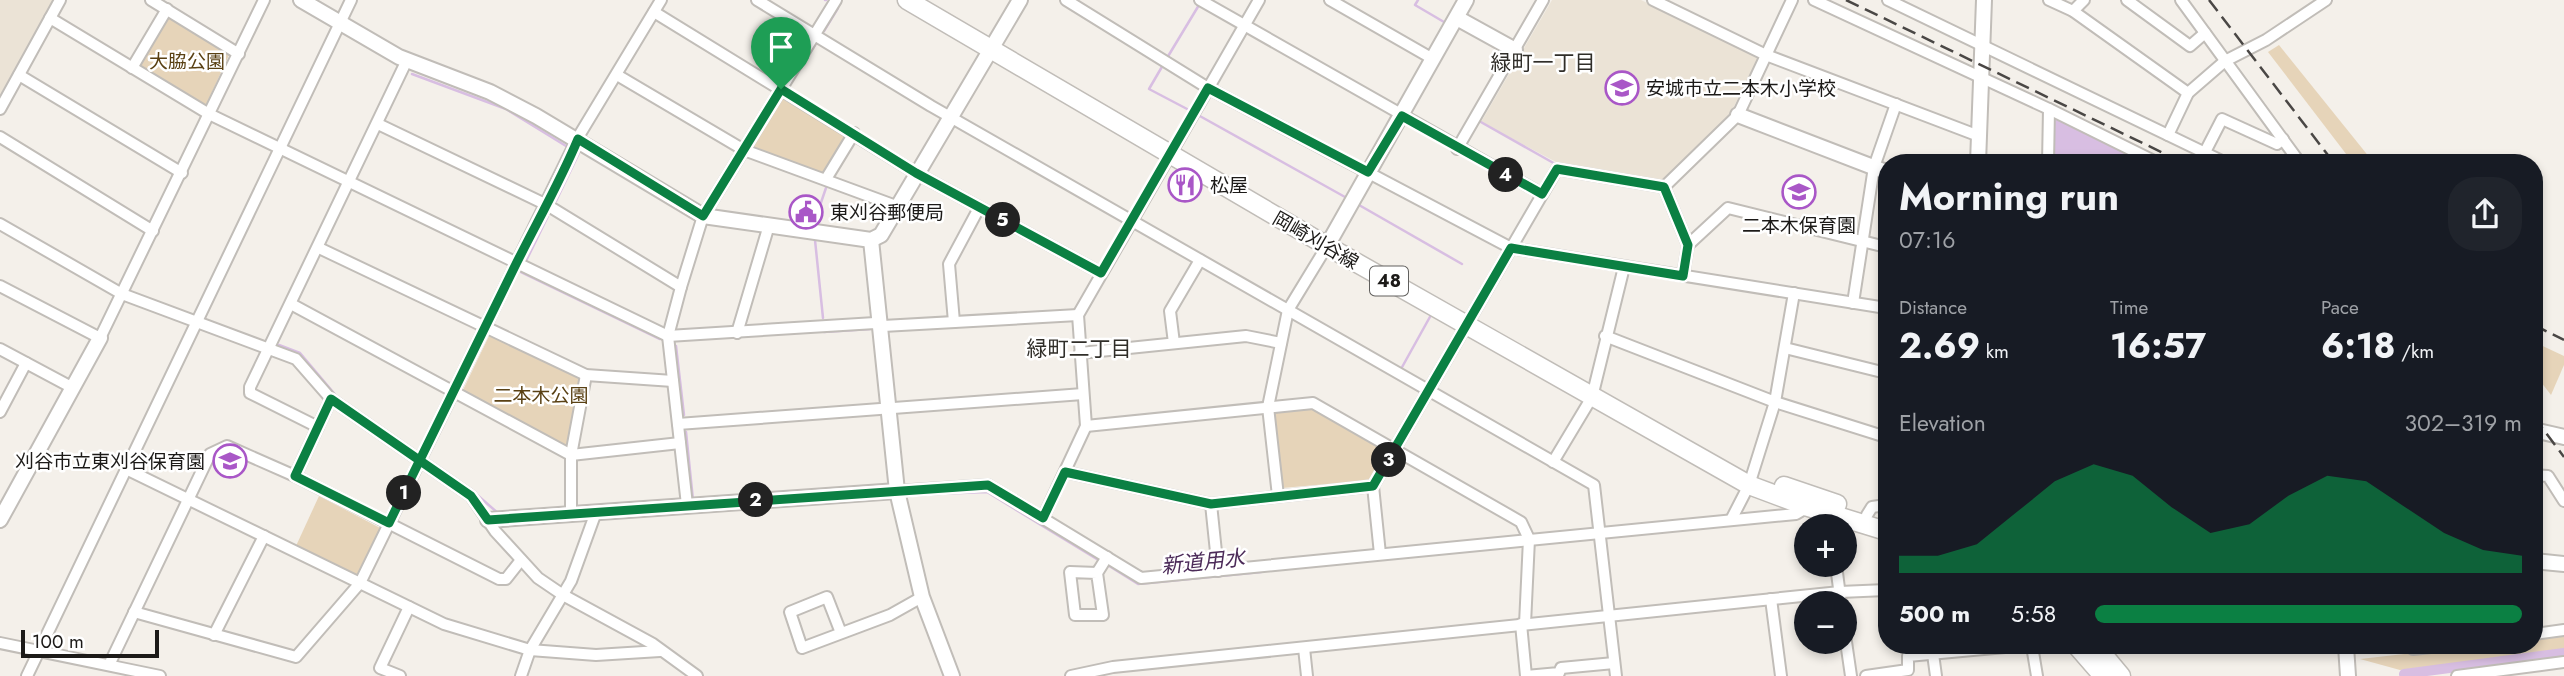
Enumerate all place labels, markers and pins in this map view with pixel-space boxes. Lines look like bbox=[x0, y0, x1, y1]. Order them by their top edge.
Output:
pin bbox=[751, 17, 811, 89]
school or university icon: 安城市立二本木小学校 bbox=[1603, 69, 1641, 107]
place label: 安城市立二本木小学校 bbox=[1646, 75, 1836, 102]
pin: 4 bbox=[1488, 158, 1524, 192]
restaurant icon: 松屋 bbox=[1166, 166, 1204, 204]
place label: 松屋 bbox=[1210, 172, 1248, 199]
school or university icon: 二本木保育園 bbox=[1780, 173, 1818, 211]
public building icon: 東刈谷郵便局 bbox=[787, 193, 825, 231]
place label: 東刈谷郵便局 bbox=[830, 199, 944, 226]
pin: 5 bbox=[986, 202, 1020, 238]
place label: 二本木保育園 bbox=[1742, 212, 1856, 239]
school or university icon: 刈谷市立東刈谷保育園 bbox=[211, 442, 249, 480]
pin: 3 bbox=[1372, 442, 1406, 477]
place label: 刈谷市立東刈谷保育園 bbox=[15, 448, 205, 475]
pin: 1 bbox=[386, 476, 422, 510]
pin: 2 bbox=[738, 482, 774, 518]

